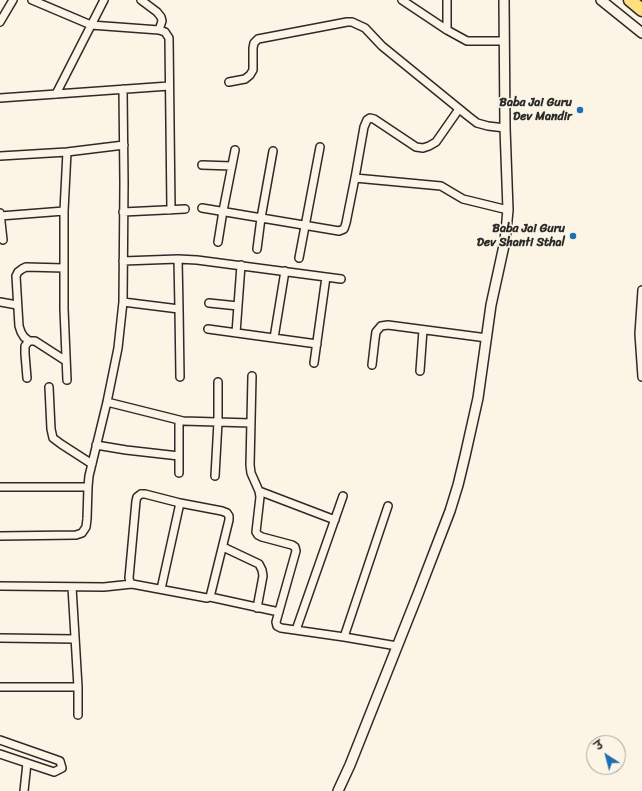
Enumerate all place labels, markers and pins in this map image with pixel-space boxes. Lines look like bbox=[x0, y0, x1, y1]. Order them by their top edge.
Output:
place label: Baba Jai Guru Dev Mandir bbox=[499, 96, 572, 124]
marker: Baba Jai Guru Dev Mandir bbox=[575, 105, 585, 115]
place label: Baba Jai Guru Dev Shanti Sthal bbox=[477, 222, 565, 250]
marker: Baba Jai Guru Dev Shanti Sthal bbox=[568, 231, 578, 241]

